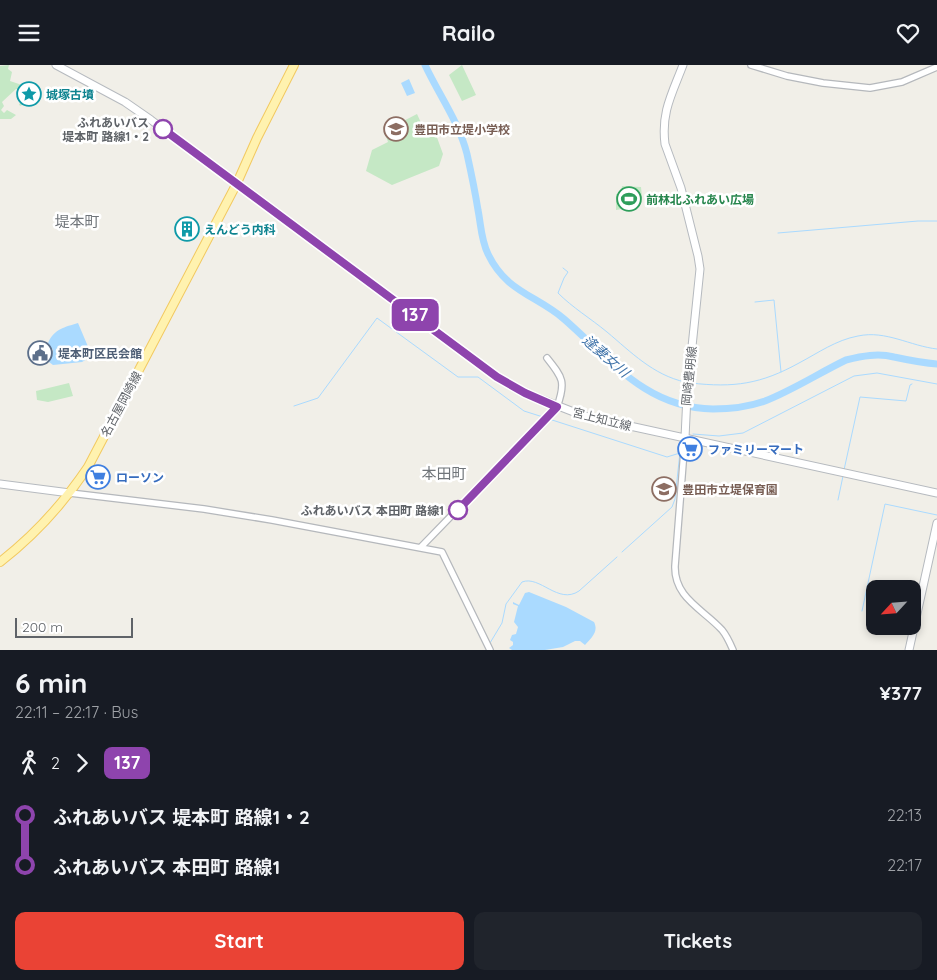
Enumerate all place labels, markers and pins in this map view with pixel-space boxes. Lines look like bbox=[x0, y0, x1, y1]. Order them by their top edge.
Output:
place icon: 城塚古墳 bbox=[16, 81, 42, 107]
place label: 城塚古墳 bbox=[46, 87, 94, 102]
place label: ふれあいバス 堤本町 路線1・2 bbox=[62, 115, 149, 144]
school or university icon: 豊田市立堤小学校 bbox=[383, 116, 409, 142]
marker: ふれあいバス 堤本町 路線1・2 bbox=[153, 119, 173, 139]
place label: 豊田市立堤小学校 bbox=[414, 122, 510, 137]
sports icon: 前林北ふれあい広場 bbox=[616, 186, 642, 212]
place label: 前林北ふれあい広場 bbox=[646, 192, 754, 207]
building icon: えんどう内科 bbox=[174, 216, 200, 242]
place label: えんどう内科 bbox=[204, 222, 276, 237]
public building icon: 堤本町区民会館 bbox=[27, 340, 53, 366]
place label: 堤本町区民会館 bbox=[58, 346, 142, 361]
supermarket icon: ファミリーマート bbox=[677, 436, 703, 462]
place label: ファミリーマート bbox=[708, 442, 804, 457]
supermarket icon: ローソン bbox=[85, 464, 111, 490]
place label: ローソン bbox=[116, 470, 164, 485]
school or university icon: 豊田市立堤保育園 bbox=[651, 476, 677, 502]
place label: 豊田市立堤保育園 bbox=[682, 482, 778, 497]
marker: ふれあいバス 本田町 路線1 bbox=[448, 500, 468, 520]
place label: ふれあいバス 本田町 路線1 bbox=[301, 503, 444, 518]

